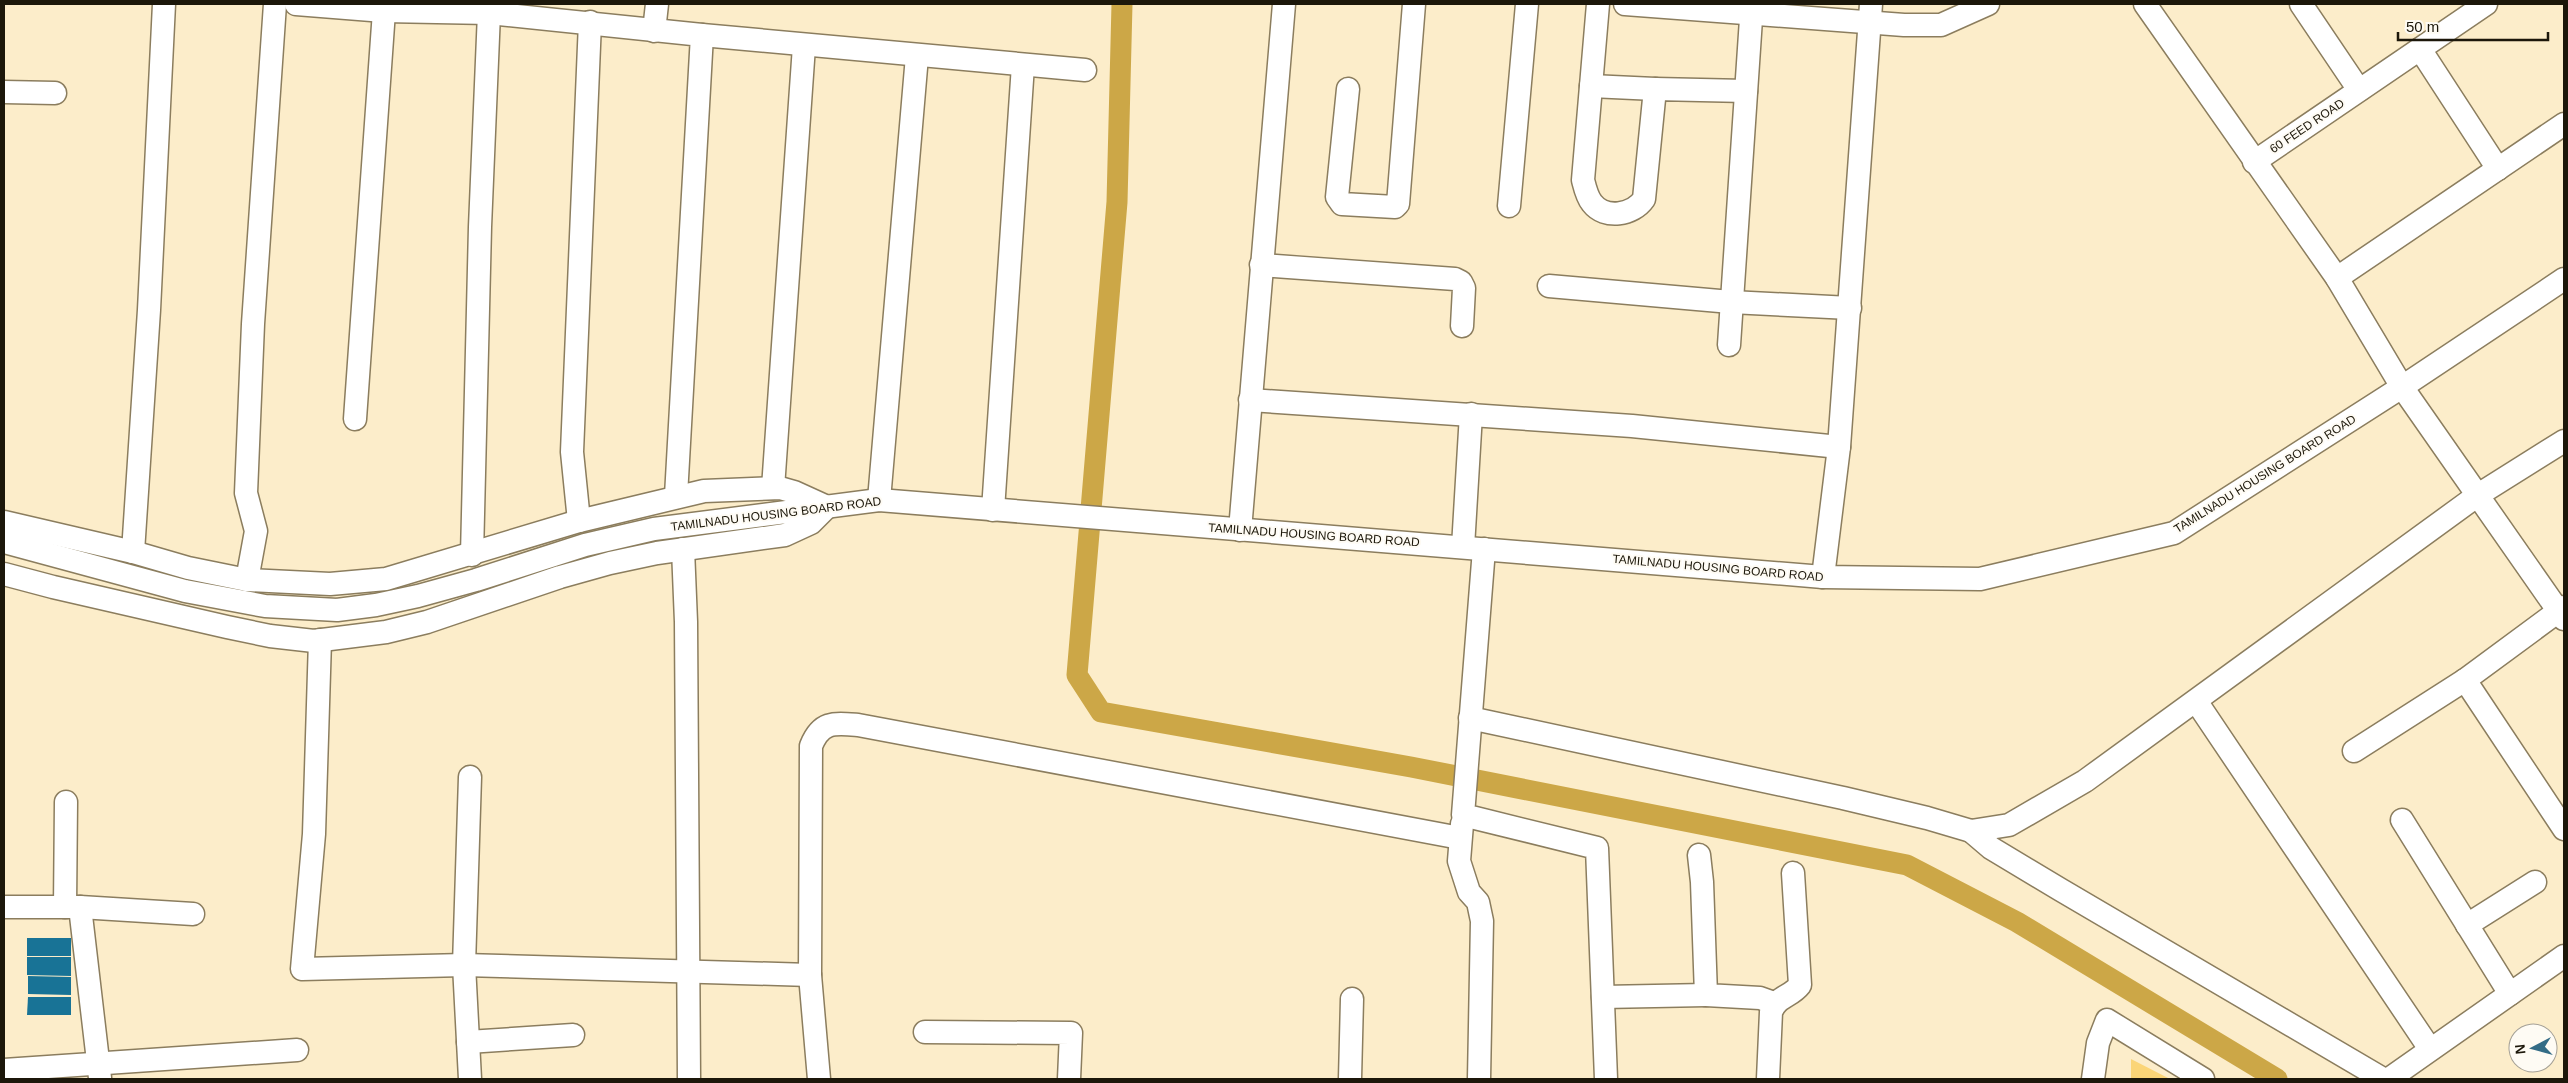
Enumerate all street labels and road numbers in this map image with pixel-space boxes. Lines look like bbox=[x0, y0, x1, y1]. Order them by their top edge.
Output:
street label: 60 FEED ROAD bbox=[2267, 96, 2347, 156]
street label: TAMILNADU HOUSING BOARD ROAD bbox=[2171, 412, 2359, 536]
street label: TAMILNADU HOUSING BOARD ROAD bbox=[670, 494, 882, 534]
street label: TAMILNADU HOUSING BOARD ROAD bbox=[1208, 521, 1420, 549]
street label: TAMILNADU HOUSING BOARD ROAD bbox=[1612, 552, 1824, 584]

